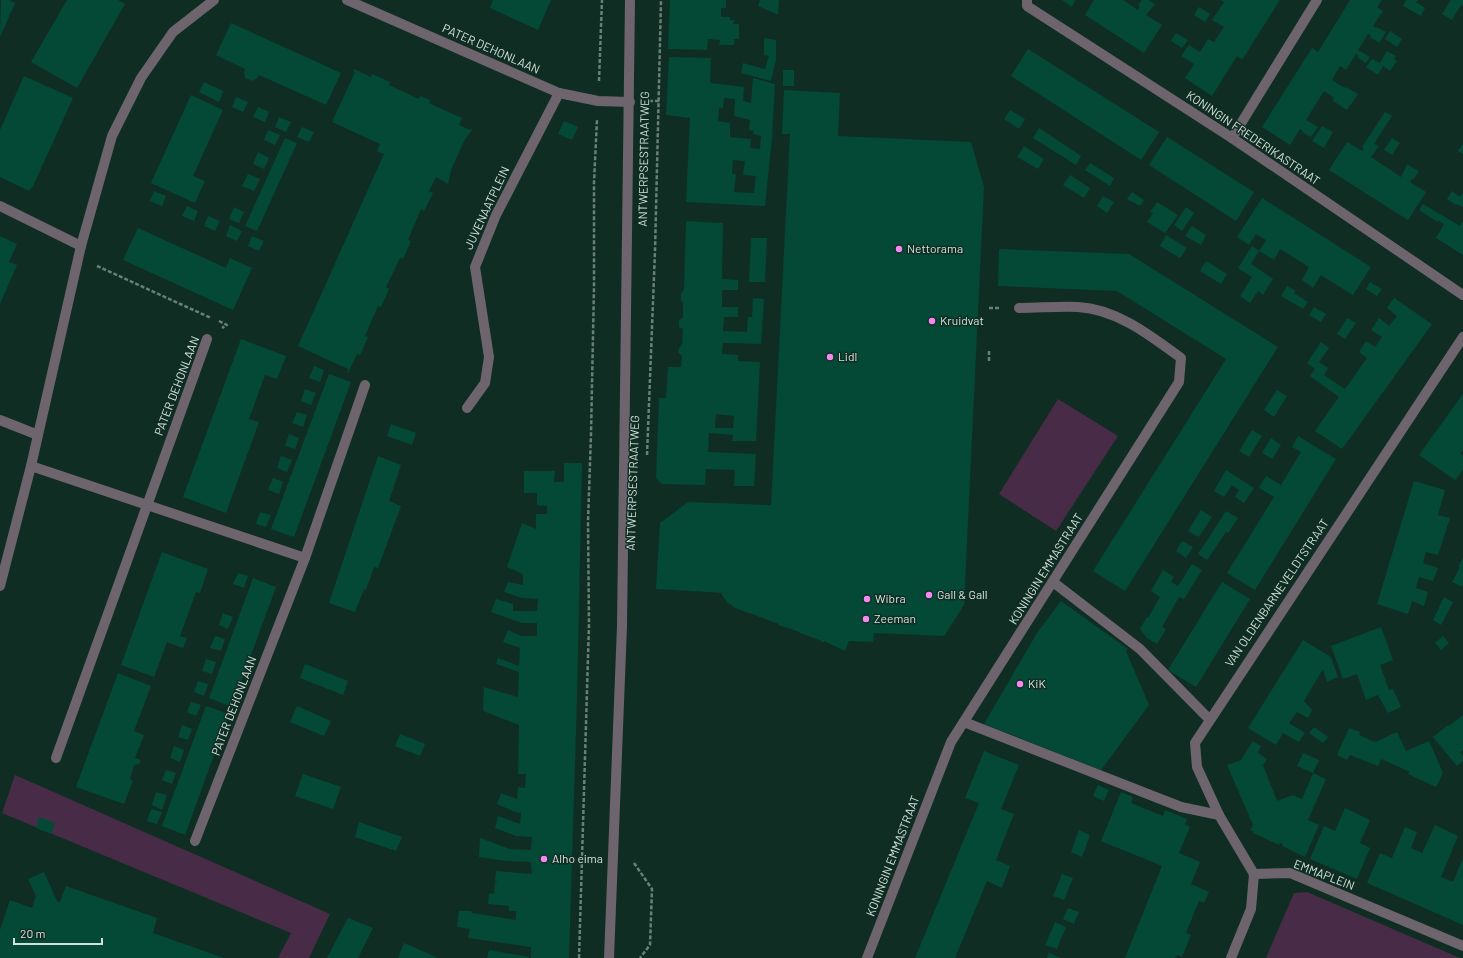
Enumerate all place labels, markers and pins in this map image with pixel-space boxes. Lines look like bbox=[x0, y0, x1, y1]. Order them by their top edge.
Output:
place label: Nettorama bbox=[907, 241, 963, 255]
marker: Nettorama bbox=[894, 244, 904, 254]
place label: Kruidvat bbox=[940, 313, 984, 327]
marker: Kruidvat bbox=[927, 316, 937, 326]
place label: Lidl bbox=[838, 349, 857, 363]
marker: Lidl bbox=[825, 352, 835, 362]
place label: Gall & Gall bbox=[937, 587, 988, 601]
marker: Gall & Gall bbox=[924, 590, 934, 600]
place label: Wibra bbox=[875, 591, 906, 605]
marker: Wibra bbox=[862, 594, 872, 604]
place label: Zeeman bbox=[874, 611, 916, 625]
marker: Zeeman bbox=[861, 614, 871, 624]
place label: KiK bbox=[1028, 676, 1046, 690]
marker: KiK bbox=[1015, 679, 1025, 689]
place label: Alho eima bbox=[552, 851, 603, 865]
marker: Alho eima bbox=[539, 854, 549, 864]

